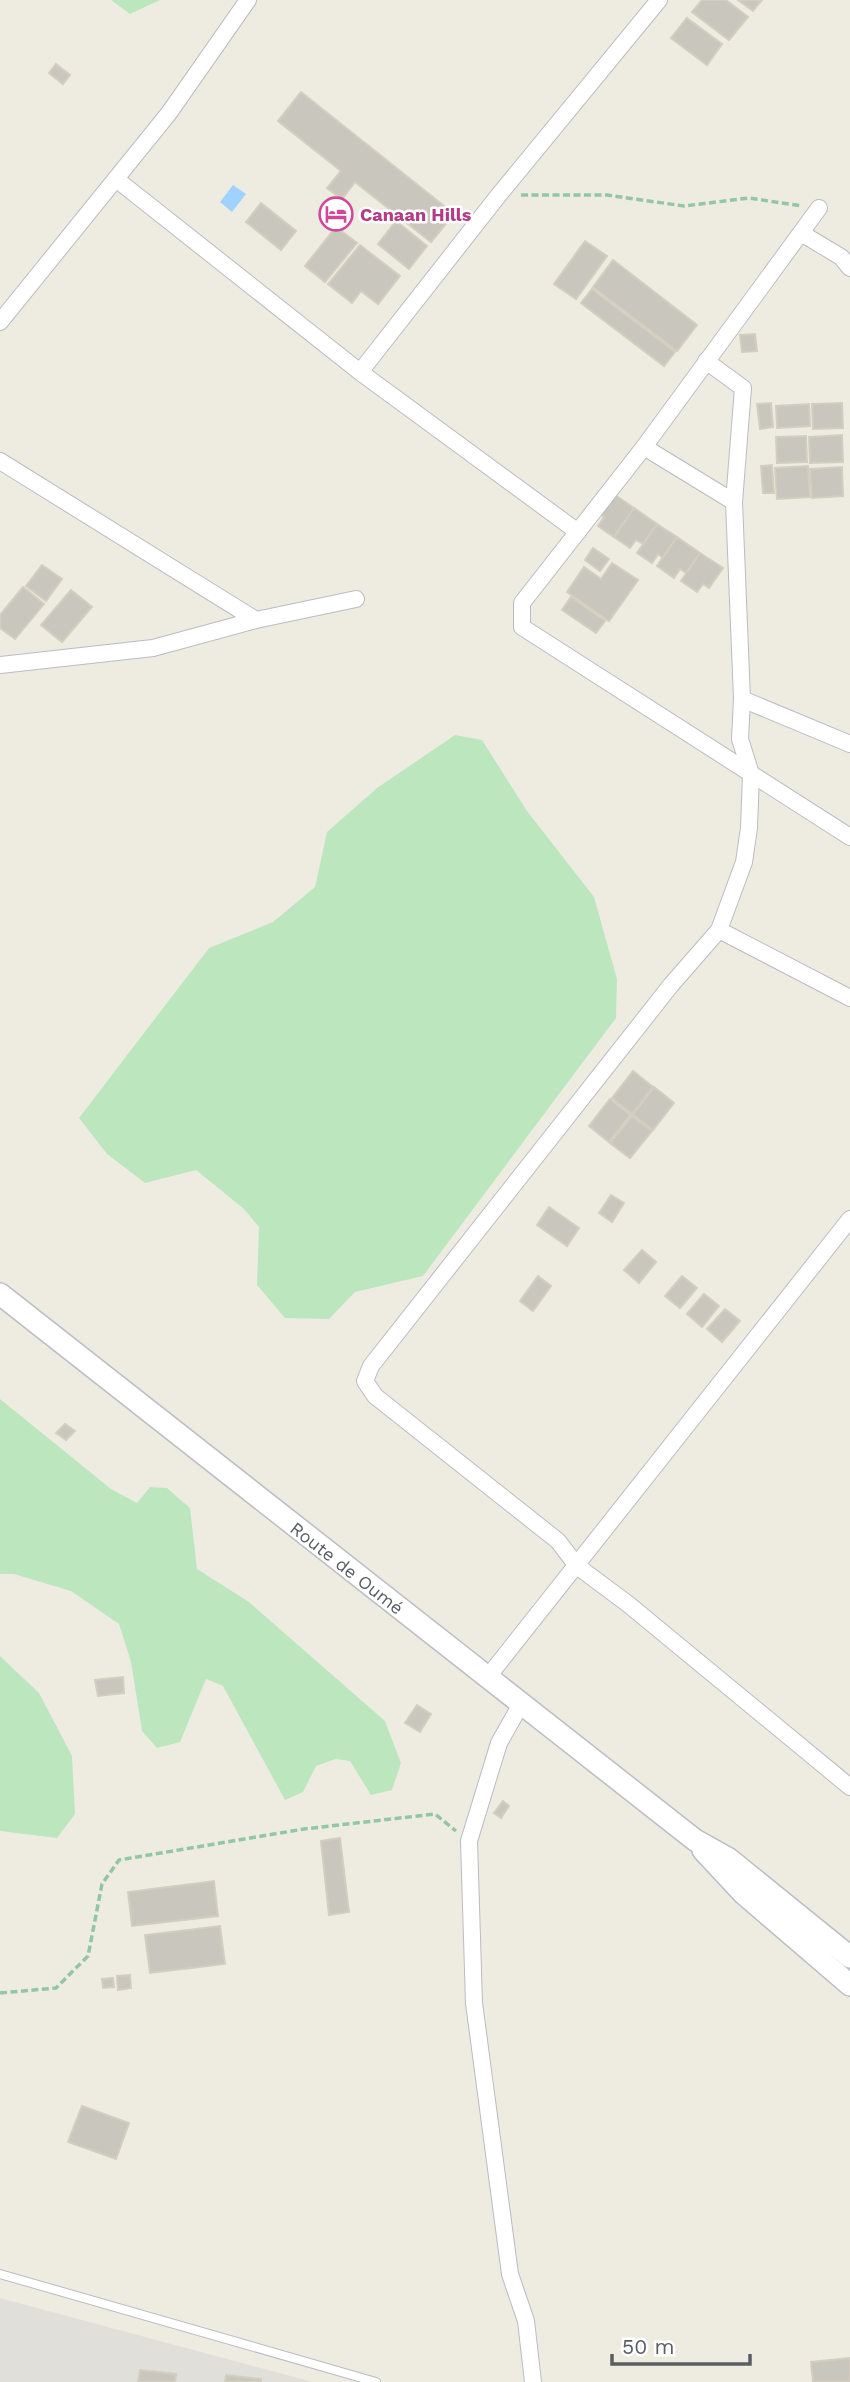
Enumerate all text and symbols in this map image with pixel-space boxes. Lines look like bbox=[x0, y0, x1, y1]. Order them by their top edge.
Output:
hotel icon: Canaan Hills bbox=[317, 195, 355, 233]
place label: Canaan Hills bbox=[360, 204, 472, 225]
street label: Route de Oumé bbox=[286, 1517, 408, 1619]
scale bar bbox=[612, 2322, 750, 2366]
text: 50 m bbox=[622, 2334, 674, 2359]

